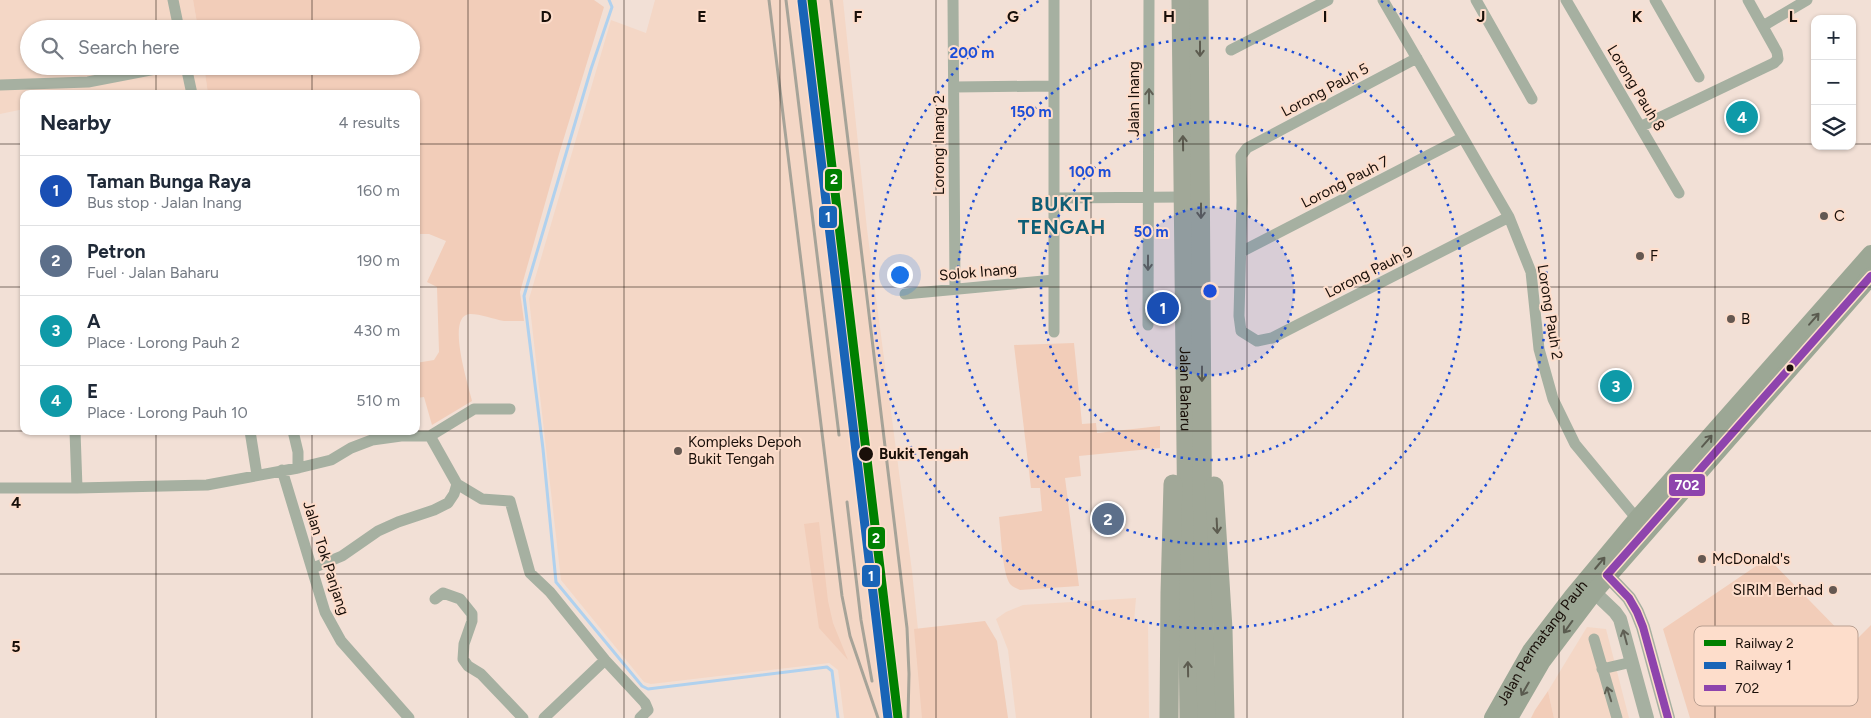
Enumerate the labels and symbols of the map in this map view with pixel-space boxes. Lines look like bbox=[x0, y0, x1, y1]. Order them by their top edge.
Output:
text: D bbox=[540, 7, 552, 26]
text: E bbox=[697, 7, 707, 26]
text: F bbox=[854, 7, 863, 26]
text: G bbox=[1007, 7, 1019, 26]
text: H bbox=[1163, 7, 1175, 26]
text: I bbox=[1323, 7, 1327, 26]
text: J bbox=[1477, 7, 1485, 26]
text: K bbox=[1632, 7, 1643, 26]
text: L bbox=[1789, 7, 1798, 26]
one-way arrow bbox=[1195, 40, 1204, 56]
street label: Lorong Pauh 8 bbox=[1603, 42, 1669, 134]
text: 200 m bbox=[950, 44, 994, 62]
street label: Lorong Pauh 5 bbox=[1278, 59, 1372, 121]
street label: Jalan Inang bbox=[1125, 61, 1143, 137]
one-way arrow bbox=[1144, 88, 1154, 104]
street label: Lorong Inang 2 bbox=[930, 95, 948, 195]
pin: 4 bbox=[1726, 98, 1758, 136]
text: 150 m bbox=[1010, 103, 1052, 121]
one-way arrow bbox=[1178, 135, 1188, 152]
street label: Lorong Pauh 7 bbox=[1298, 152, 1392, 212]
text: 100 m bbox=[1069, 163, 1111, 181]
line badge: 2 bbox=[824, 168, 843, 192]
text: 2 bbox=[830, 171, 838, 188]
district label: BUKIT TENGAH bbox=[1018, 192, 1106, 239]
one-way arrow bbox=[1196, 202, 1206, 219]
line badge: 1 bbox=[818, 205, 838, 229]
place label: C bbox=[1834, 207, 1845, 225]
text: 1 bbox=[825, 209, 831, 226]
marker: C bbox=[1818, 210, 1830, 222]
text: 50 m bbox=[1133, 223, 1169, 241]
street label: Lorong Pauh 9 bbox=[1322, 242, 1416, 302]
place label: F bbox=[1650, 247, 1658, 265]
marker: F bbox=[1634, 250, 1646, 262]
one-way arrow bbox=[1143, 255, 1153, 271]
street label: Solok Inang bbox=[938, 260, 1018, 284]
your location bbox=[887, 262, 913, 288]
street label: Lorong Pauh 2 bbox=[1534, 263, 1566, 361]
centre of rings bbox=[1201, 282, 1219, 300]
pin: 1 bbox=[1147, 289, 1179, 327]
place label: B bbox=[1741, 310, 1750, 328]
one-way arrow bbox=[1808, 312, 1820, 325]
marker: B bbox=[1725, 313, 1737, 325]
street label: Jalan Baharu bbox=[1176, 346, 1195, 431]
unlabelled marker bbox=[1785, 363, 1795, 373]
one-way arrow bbox=[1197, 365, 1207, 381]
pin: 3 bbox=[1600, 367, 1632, 405]
place label: Kompleks Depoh Bukit Tengah bbox=[688, 433, 801, 468]
one-way arrow bbox=[1701, 435, 1712, 448]
marker: Kompleks Depoh Bukit Tengah bbox=[672, 445, 684, 457]
marker: Bukit Tengah bbox=[857, 445, 875, 463]
place label: Bukit Tengah bbox=[879, 445, 968, 463]
line badge: 702 bbox=[1668, 473, 1706, 497]
text: 702 bbox=[1675, 477, 1699, 494]
text: 4 bbox=[11, 493, 21, 512]
street label: Jalan Tok Panjang bbox=[299, 499, 353, 617]
pin: 2 bbox=[1092, 500, 1124, 538]
one-way arrow bbox=[1212, 518, 1221, 534]
line badge: 2 bbox=[867, 526, 886, 550]
text: 2 bbox=[872, 530, 880, 547]
place label: McDonald's bbox=[1712, 550, 1790, 568]
marker: McDonald's bbox=[1696, 553, 1708, 565]
one-way arrow bbox=[1594, 557, 1605, 570]
line badge: 1 bbox=[861, 564, 881, 588]
text: 1 bbox=[868, 568, 874, 585]
street label: Jalan Permatang Pauh bbox=[1493, 577, 1591, 708]
place label: SIRIM Berhad bbox=[1733, 581, 1823, 599]
marker: SIRIM Berhad bbox=[1827, 584, 1839, 596]
one-way arrow bbox=[1563, 619, 1573, 633]
legend bbox=[1694, 626, 1858, 706]
one-way arrow bbox=[1620, 630, 1629, 646]
text: Railway 2 bbox=[1735, 635, 1794, 652]
text: 5 bbox=[11, 637, 21, 656]
text: Railway 1 bbox=[1735, 657, 1792, 674]
one-way arrow bbox=[1184, 662, 1193, 678]
text: 702 bbox=[1735, 680, 1759, 697]
one-way arrow bbox=[1520, 682, 1530, 697]
one-way arrow bbox=[1604, 686, 1614, 702]

